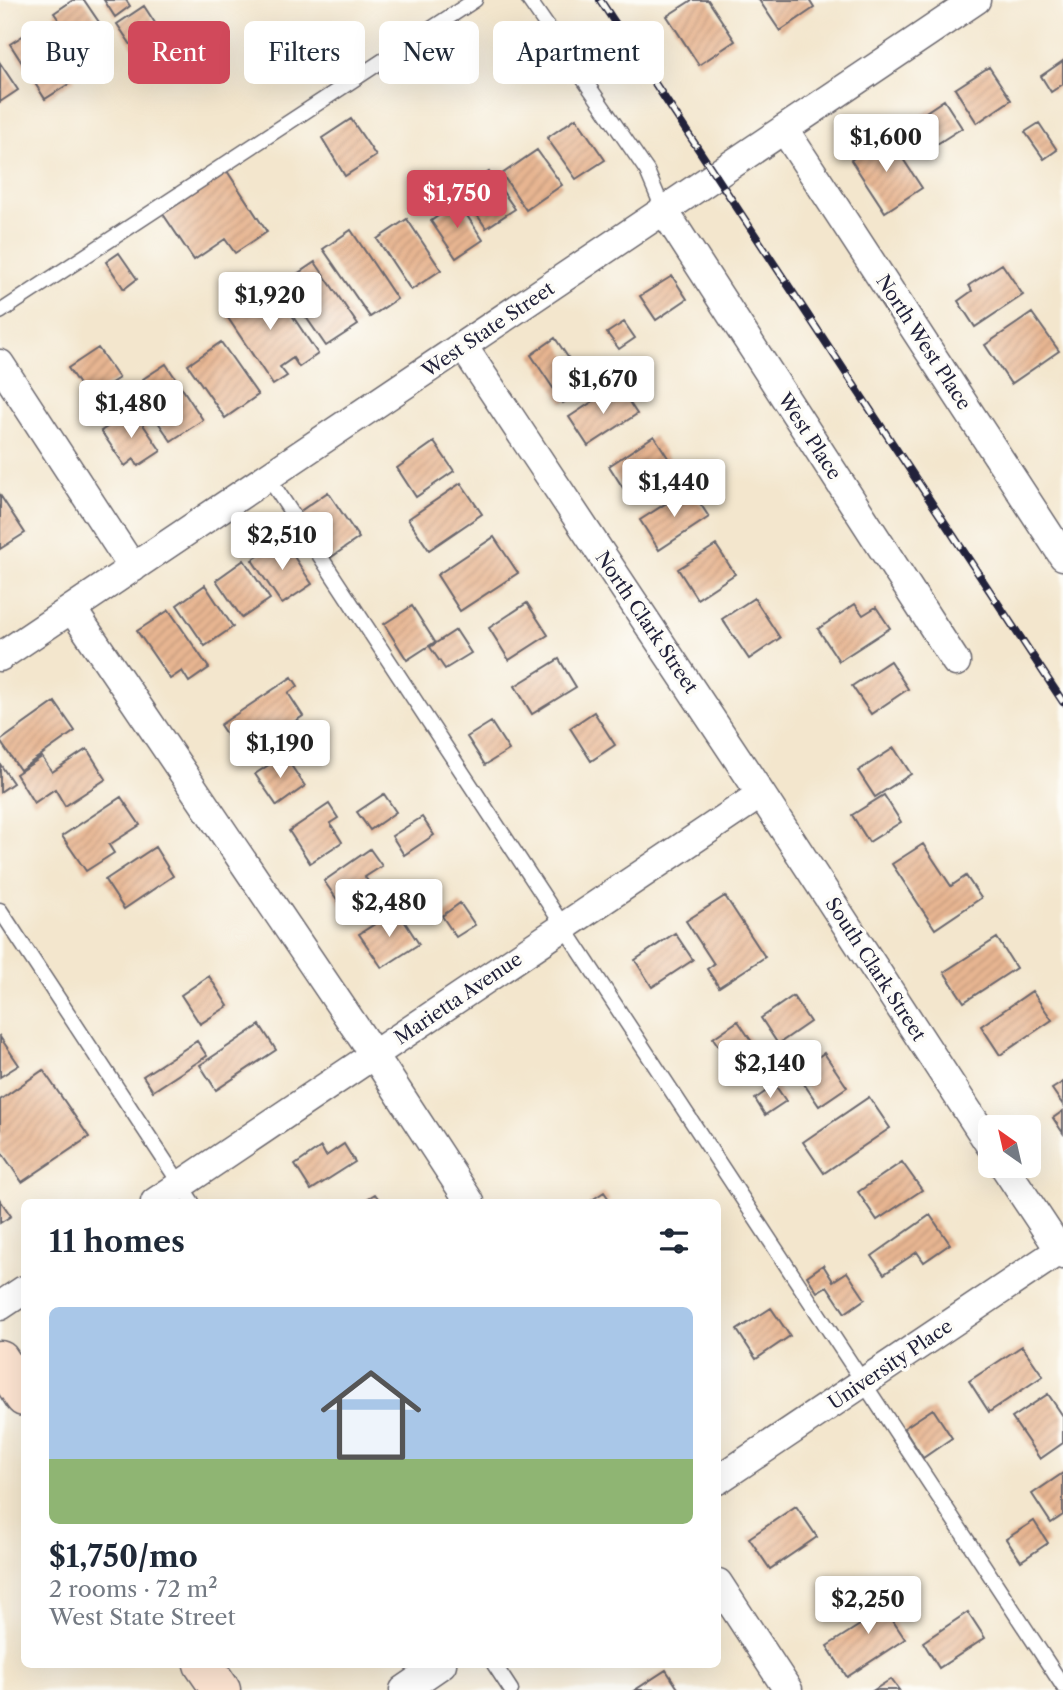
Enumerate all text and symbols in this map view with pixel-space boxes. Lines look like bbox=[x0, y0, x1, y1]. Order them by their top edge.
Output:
chip: Buy bbox=[21, 21, 114, 84]
chip: Rent bbox=[128, 21, 230, 84]
chip: Filters bbox=[244, 21, 365, 84]
chip: New bbox=[379, 21, 479, 84]
chip: Apartment bbox=[493, 21, 664, 84]
pin: $1,600 bbox=[829, 114, 943, 174]
text: $1,600 bbox=[850, 123, 922, 151]
pin: $1,750 bbox=[400, 170, 514, 230]
text: $1,750 bbox=[423, 179, 491, 207]
street label: North West Place bbox=[871, 270, 976, 414]
pin: $1,920 bbox=[213, 272, 327, 332]
street label: West State Street bbox=[417, 277, 559, 383]
text: $1,920 bbox=[235, 281, 305, 309]
pin: $1,670 bbox=[546, 356, 660, 416]
text: $1,670 bbox=[568, 365, 638, 393]
pin: $1,480 bbox=[74, 380, 188, 440]
street label: West Place bbox=[773, 388, 846, 484]
text: $1,480 bbox=[95, 389, 167, 417]
pin: $1,440 bbox=[617, 460, 731, 519]
text: $1,440 bbox=[638, 468, 710, 496]
pin: $2,510 bbox=[225, 512, 339, 572]
text: $2,510 bbox=[247, 521, 317, 549]
street label: North Clark Street bbox=[591, 547, 703, 698]
pin: $1,190 bbox=[223, 720, 337, 780]
text: $1,190 bbox=[246, 729, 314, 757]
pin: $2,480 bbox=[332, 880, 446, 939]
text: $2,480 bbox=[351, 888, 427, 916]
street label: South Clark Street bbox=[821, 893, 931, 1045]
street label: Marietta Avenue bbox=[390, 947, 526, 1049]
pin: $2,140 bbox=[713, 1040, 827, 1100]
text: $2,140 bbox=[734, 1049, 806, 1077]
north arrow bbox=[978, 1115, 1041, 1178]
map controls bbox=[978, 1115, 1041, 1178]
icon: filters bbox=[655, 1222, 693, 1260]
text: 11 homes bbox=[49, 1223, 185, 1260]
street label: University Place bbox=[824, 1314, 957, 1414]
icon: home bbox=[308, 1352, 434, 1478]
text: $1,750/mo bbox=[49, 1538, 198, 1575]
text: 2 rooms · 72 m² bbox=[49, 1575, 218, 1603]
pin: $2,250 bbox=[811, 1576, 925, 1636]
text: $2,250 bbox=[831, 1585, 905, 1613]
text: West State Street bbox=[49, 1603, 236, 1631]

